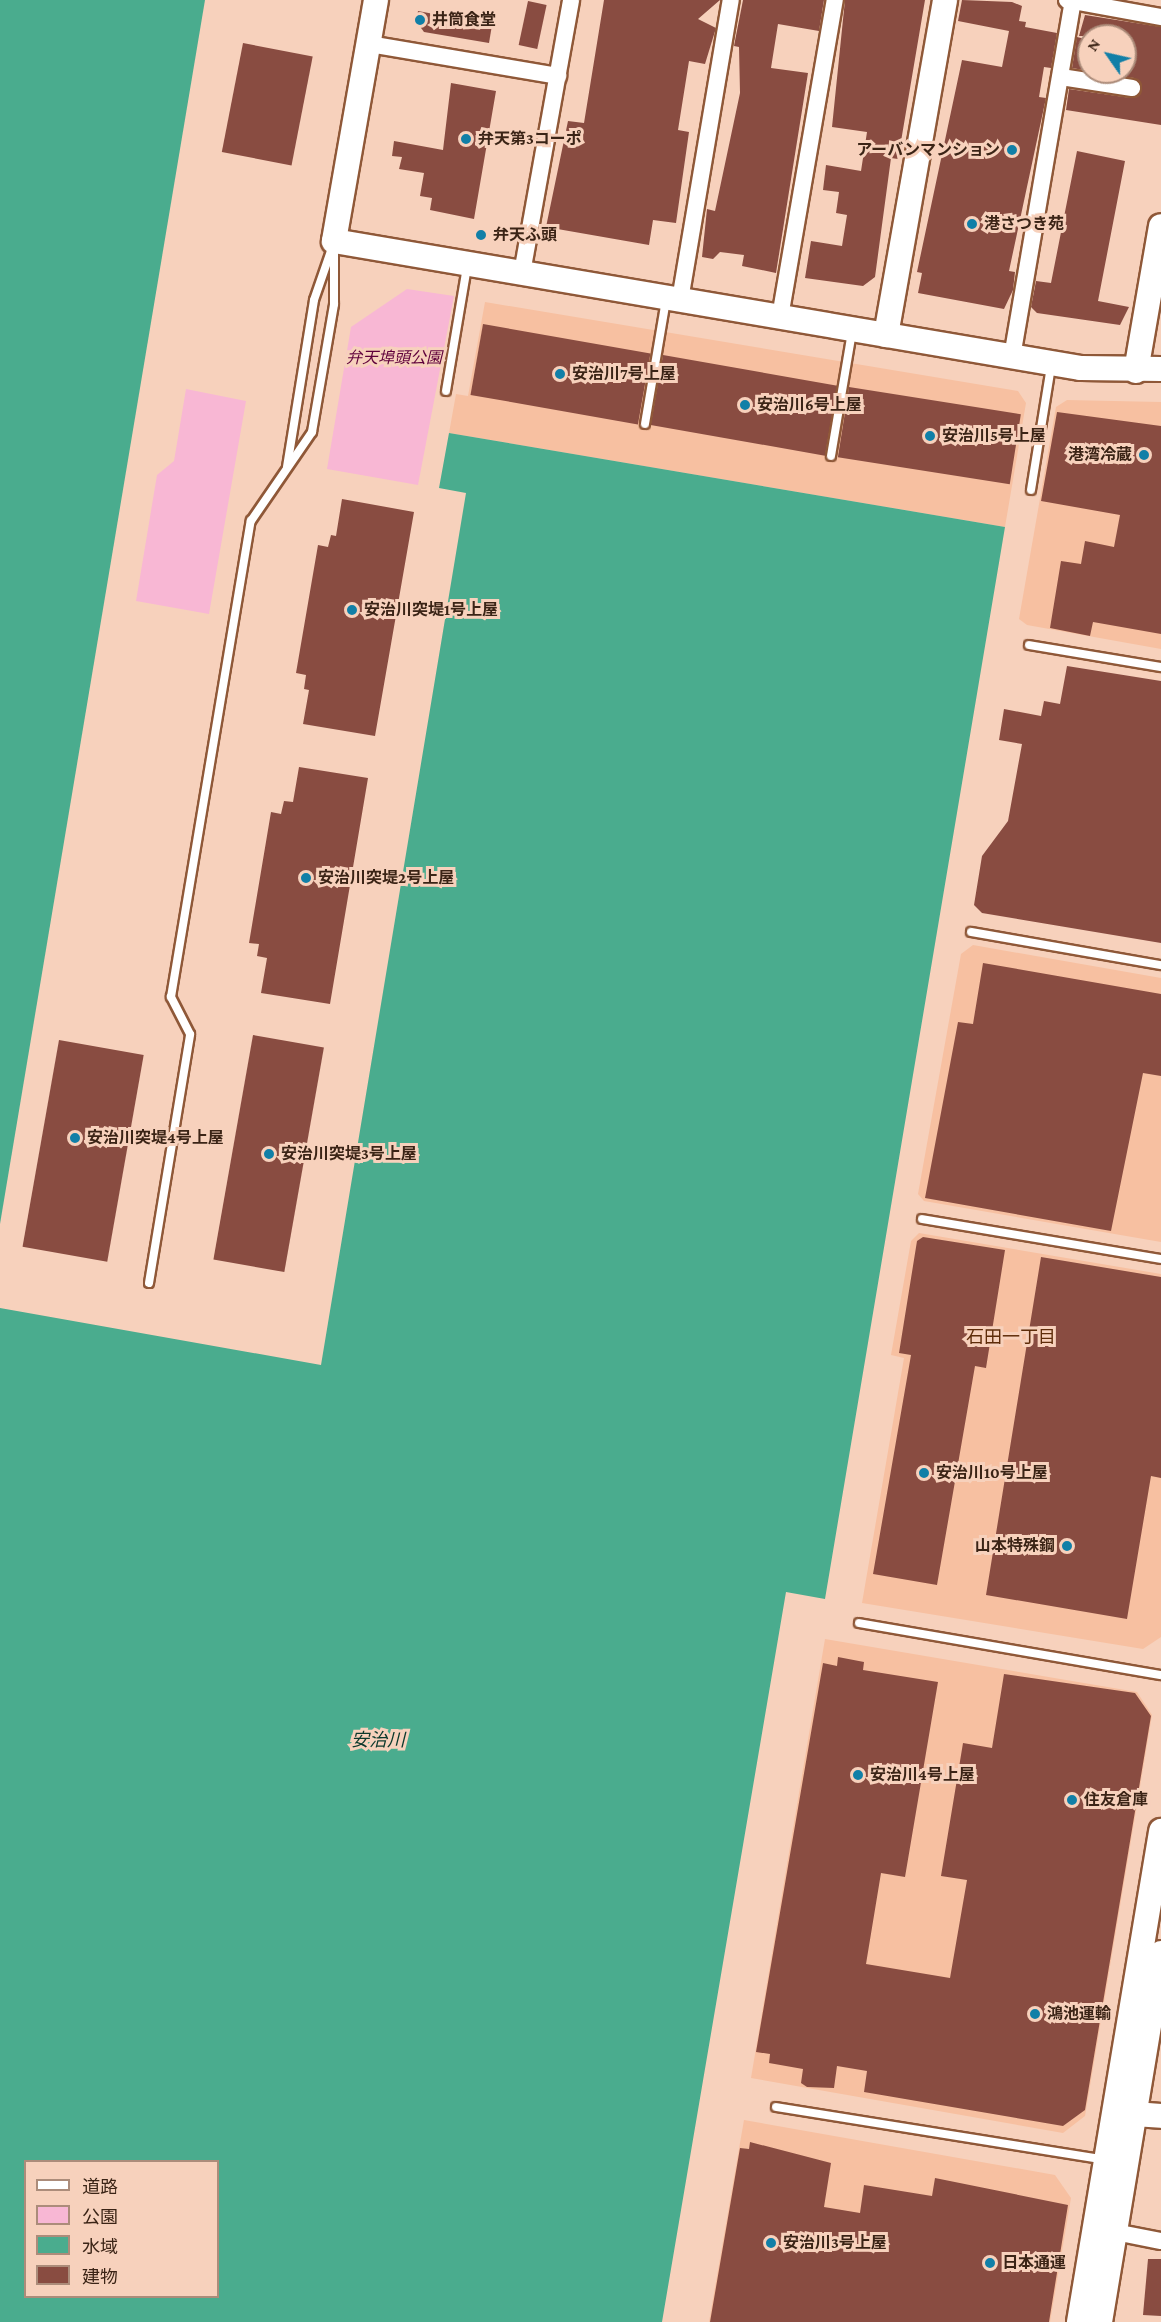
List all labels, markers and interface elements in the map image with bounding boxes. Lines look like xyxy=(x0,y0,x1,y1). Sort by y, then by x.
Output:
place label: 井筒食堂 xyxy=(432,10,496,30)
marker: 井筒食堂 xyxy=(413,13,427,27)
north arrow xyxy=(1077,24,1137,84)
text: N xyxy=(1083,35,1103,54)
place label: 弁天第3コーポ xyxy=(478,129,582,149)
marker: 弁天第3コーポ xyxy=(459,132,473,146)
place label: アーバンマンション xyxy=(857,140,1000,160)
marker: アーバンマンション xyxy=(1005,143,1019,157)
place label: 港さつき苑 xyxy=(984,214,1064,234)
marker: 港さつき苑 xyxy=(965,217,979,231)
place label: 弁天ふ頭 xyxy=(493,225,557,245)
marker: 弁天ふ頭 xyxy=(474,228,488,242)
park label: 弁天埠頭公園 xyxy=(346,348,442,368)
place label: 安治川7号上屋 xyxy=(572,364,676,384)
marker: 安治川7号上屋 xyxy=(553,367,567,381)
place label: 安治川6号上屋 xyxy=(757,395,862,415)
marker: 安治川6号上屋 xyxy=(738,398,752,412)
place label: 安治川5号上屋 xyxy=(942,426,1046,446)
marker: 安治川5号上屋 xyxy=(923,429,937,443)
place label: 港湾冷蔵 xyxy=(1068,445,1132,465)
marker: 港湾冷蔵 xyxy=(1137,448,1151,462)
place label: 安治川突堤1号上屋 xyxy=(364,600,498,620)
marker: 安治川突堤1号上屋 xyxy=(345,603,359,617)
place label: 安治川突堤2号上屋 xyxy=(318,868,454,888)
marker: 安治川突堤2号上屋 xyxy=(299,871,313,885)
place label: 安治川突堤4号上屋 xyxy=(87,1128,224,1148)
marker: 安治川突堤4号上屋 xyxy=(68,1131,82,1145)
place label: 安治川突堤3号上屋 xyxy=(281,1144,417,1164)
marker: 安治川突堤3号上屋 xyxy=(262,1147,276,1161)
district label: 石田一丁目 xyxy=(966,1326,1056,1348)
place label: 安治川10号上屋 xyxy=(936,1463,1048,1483)
marker: 安治川10号上屋 xyxy=(917,1466,931,1480)
place label: 山本特殊鋼 xyxy=(975,1536,1055,1556)
marker: 山本特殊鋼 xyxy=(1060,1539,1074,1553)
water label: 安治川 xyxy=(351,1729,405,1751)
place label: 安治川4号上屋 xyxy=(870,1765,975,1785)
marker: 安治川4号上屋 xyxy=(851,1768,865,1782)
place label: 住友倉庫 xyxy=(1084,1790,1148,1810)
marker: 住友倉庫 xyxy=(1065,1793,1079,1807)
place label: 鴻池運輸 xyxy=(1047,2004,1111,2024)
marker: 鴻池運輸 xyxy=(1028,2007,1042,2021)
legend xyxy=(24,2160,219,2298)
text: 道路 xyxy=(82,2177,118,2197)
text: 公園 xyxy=(82,2207,118,2227)
place label: 安治川3号上屋 xyxy=(783,2233,887,2253)
marker: 安治川3号上屋 xyxy=(764,2236,778,2250)
text: 水域 xyxy=(82,2237,118,2257)
place label: 日本通運 xyxy=(1002,2253,1066,2273)
marker: 日本通運 xyxy=(983,2256,997,2270)
text: 建物 xyxy=(82,2267,118,2287)

